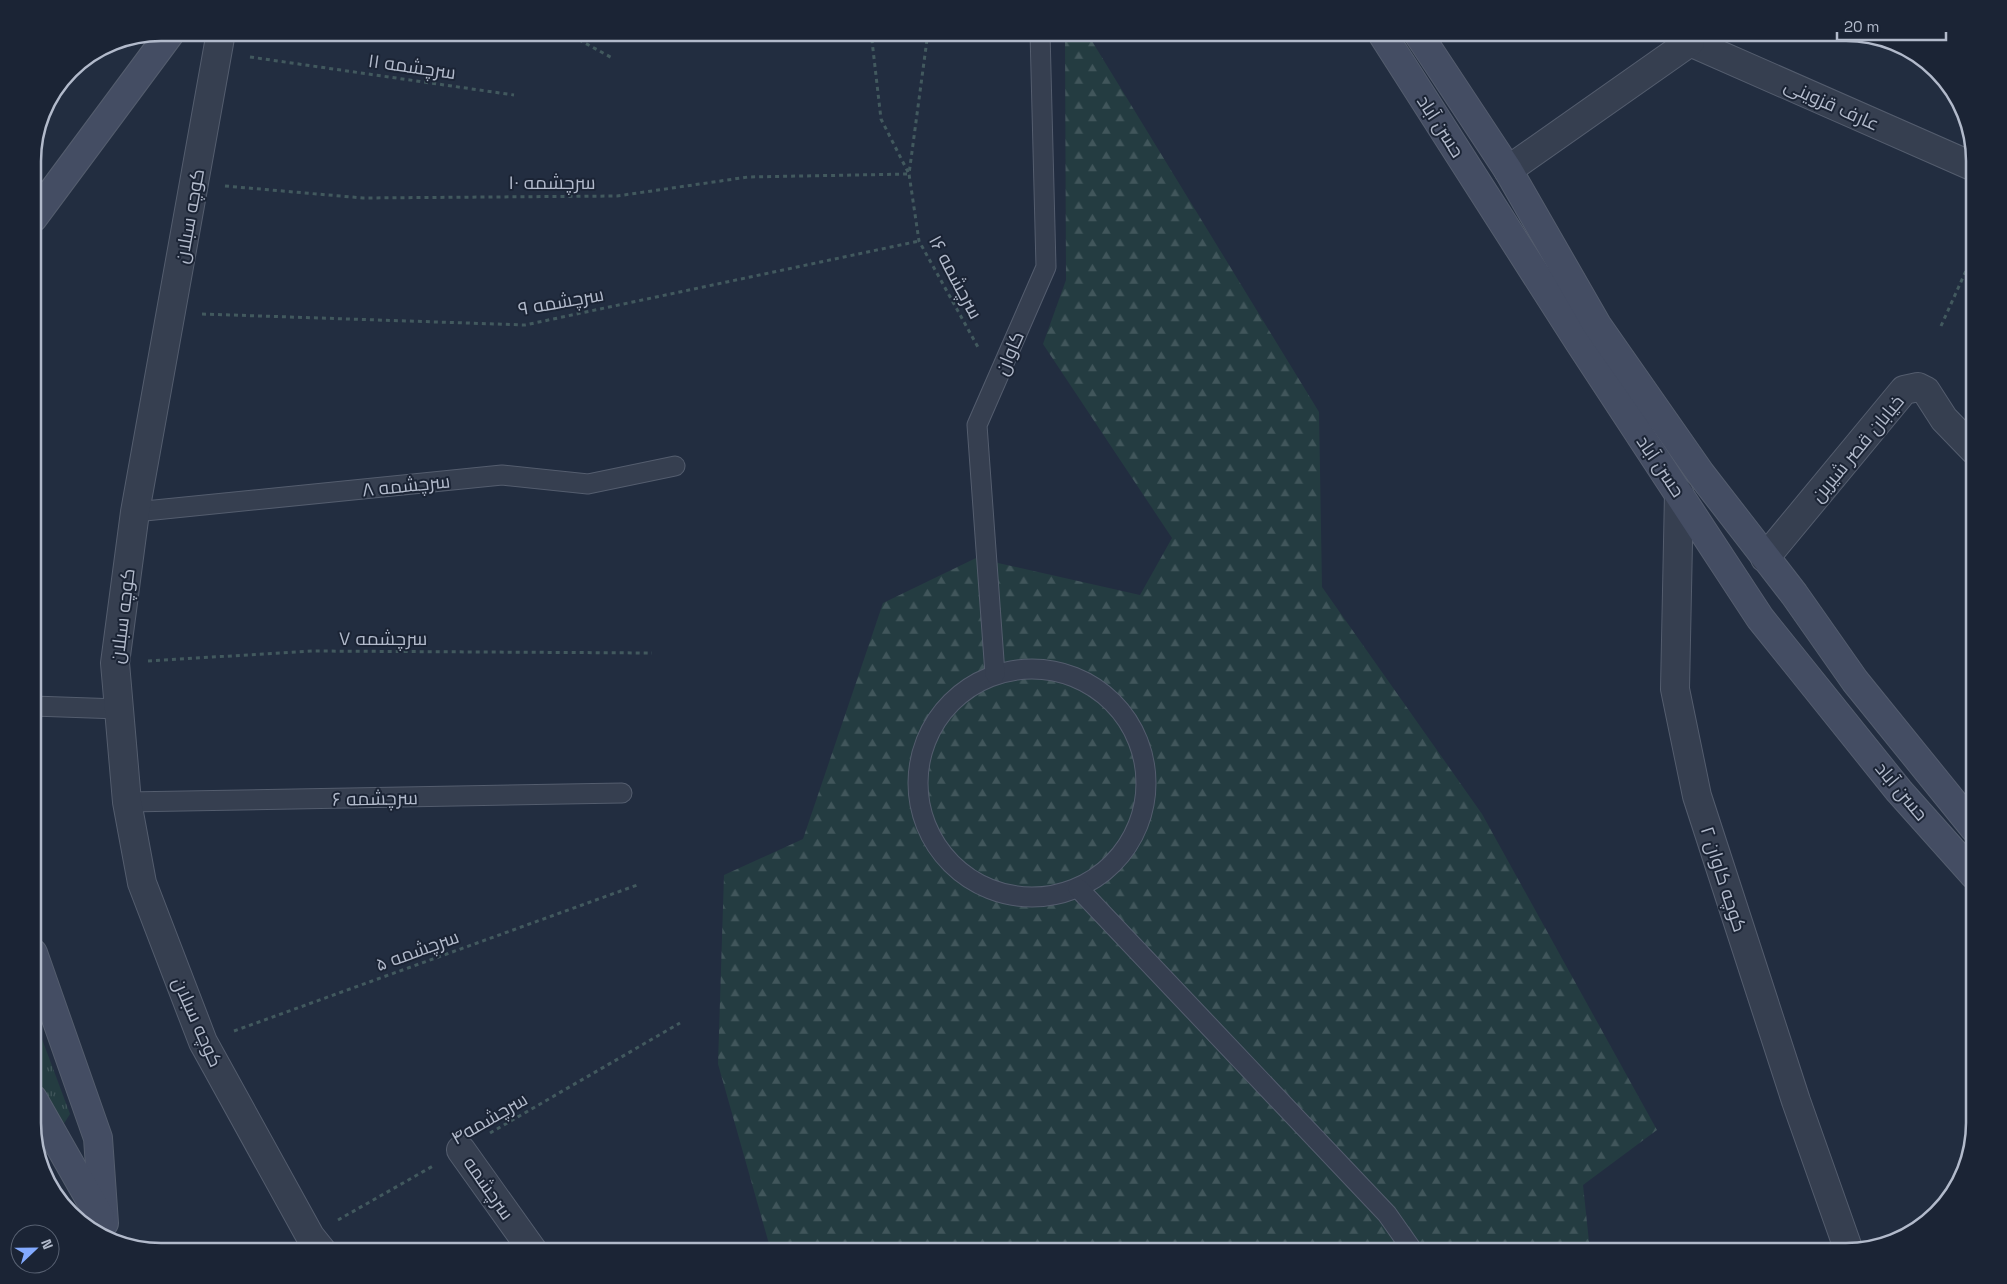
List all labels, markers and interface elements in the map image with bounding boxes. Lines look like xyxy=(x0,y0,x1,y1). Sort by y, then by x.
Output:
scale bar xyxy=(1837,10,1946,42)
text: 20 m xyxy=(1844,17,1879,36)
street label: سرچشمه ۱۱ xyxy=(366,48,457,85)
street label: عارف قزوینی xyxy=(1780,72,1883,136)
street label: حسن آباد xyxy=(1411,90,1470,162)
street label: کوچه سبلان xyxy=(169,167,210,266)
street label: سرچشمه ۱۰ xyxy=(508,170,596,195)
street label: ۱۶ سرچشمه xyxy=(923,231,988,324)
street label: سرچشمه ۹ xyxy=(516,282,606,321)
street label: کاوان xyxy=(989,327,1030,379)
street label: خیابان قصر شیرین xyxy=(1805,389,1910,507)
street label: حسن آباد xyxy=(1631,430,1690,502)
street label: سرچشمه ۸ xyxy=(361,468,451,503)
street label: کوچه سبلان xyxy=(104,567,141,665)
street label: سرچشمه ۷ xyxy=(339,626,427,651)
street label: حسن آباد xyxy=(1870,757,1934,826)
street label: سرچشمه ۶ xyxy=(332,785,418,812)
street label: کوچه کاوان ۲ xyxy=(1695,823,1752,935)
street label: سرچشمه ۵ xyxy=(372,924,462,977)
street label: کوچه سبلان xyxy=(167,973,228,1071)
street label: سرچشمه۴ xyxy=(446,1087,532,1150)
street label: سرچشمه xyxy=(458,1152,519,1225)
north arrow xyxy=(10,1224,60,1274)
text: N xyxy=(37,1236,57,1252)

